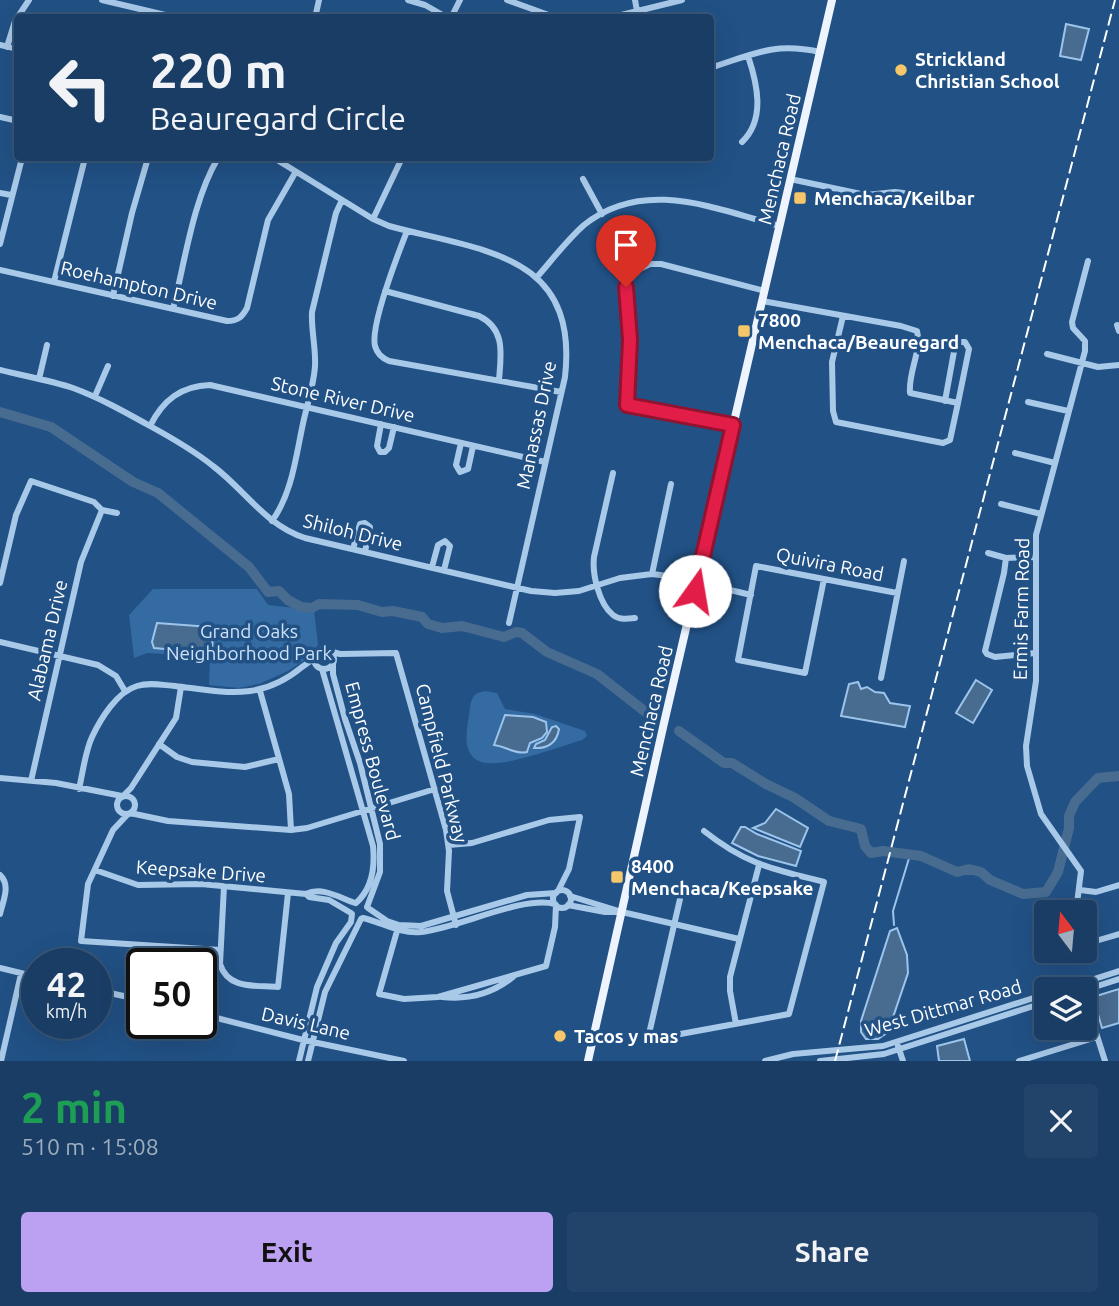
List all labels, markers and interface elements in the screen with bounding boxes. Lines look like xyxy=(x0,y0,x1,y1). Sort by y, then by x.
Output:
icon: left xyxy=(35,42,126,133)
text: 220 m xyxy=(150,42,287,97)
place label: Strickland Christian School xyxy=(915,48,1060,92)
marker: Strickland Christian School xyxy=(893,62,909,78)
street label: Menchaca Road xyxy=(753,91,805,227)
text: Beauregard Circle xyxy=(150,100,406,136)
place label: Menchaca/Keilbar xyxy=(814,187,975,209)
marker: Menchaca/Keilbar xyxy=(792,190,808,206)
pin xyxy=(596,215,656,287)
icon: arrive xyxy=(607,226,645,264)
street label: Roehampton Drive xyxy=(58,256,220,314)
place label: 7800 Menchaca/Beauregard xyxy=(758,309,959,353)
marker: 7800 Menchaca/Beauregard xyxy=(736,323,752,339)
street label: Manassas Drive xyxy=(512,359,560,491)
street label: Stone River Drive xyxy=(269,372,417,426)
street label: Shiloh Drive xyxy=(301,509,405,555)
street label: Ermis Farm Road xyxy=(1009,538,1033,680)
street label: Quivira Road xyxy=(774,543,886,585)
position arrow xyxy=(658,554,732,628)
street label: Alabama Drive xyxy=(22,577,72,703)
park label: Grand Oaks Neighborhood Park xyxy=(166,620,332,664)
street label: Menchaca Road xyxy=(625,643,677,779)
street label: Empress Boulevard xyxy=(341,679,405,843)
street label: Campfield Parkway xyxy=(412,681,472,845)
street label: Keepsake Drive xyxy=(135,855,267,887)
place label: 8400 Menchaca/Keepsake xyxy=(631,855,814,899)
marker: 8400 Menchaca/Keepsake xyxy=(609,869,625,885)
north arrow xyxy=(1034,900,1097,962)
map controls xyxy=(1034,900,1097,1040)
speed limit sign: 50 xyxy=(126,948,217,1039)
text: 42 xyxy=(47,964,86,1004)
street label: West Dittmar Road xyxy=(862,975,1024,1041)
button: layers xyxy=(1034,977,1097,1040)
text: km/h xyxy=(46,1001,87,1021)
street label: Davis Lane xyxy=(259,1002,353,1044)
place label: Tacos y mas xyxy=(574,1025,679,1047)
marker: Tacos y mas xyxy=(552,1028,568,1044)
text: 2 min xyxy=(21,1084,127,1131)
button: close xyxy=(1024,1084,1098,1158)
text: 510 m · 15:08 xyxy=(21,1134,159,1159)
button: Exit xyxy=(21,1212,553,1292)
button: Share xyxy=(567,1212,1098,1292)

